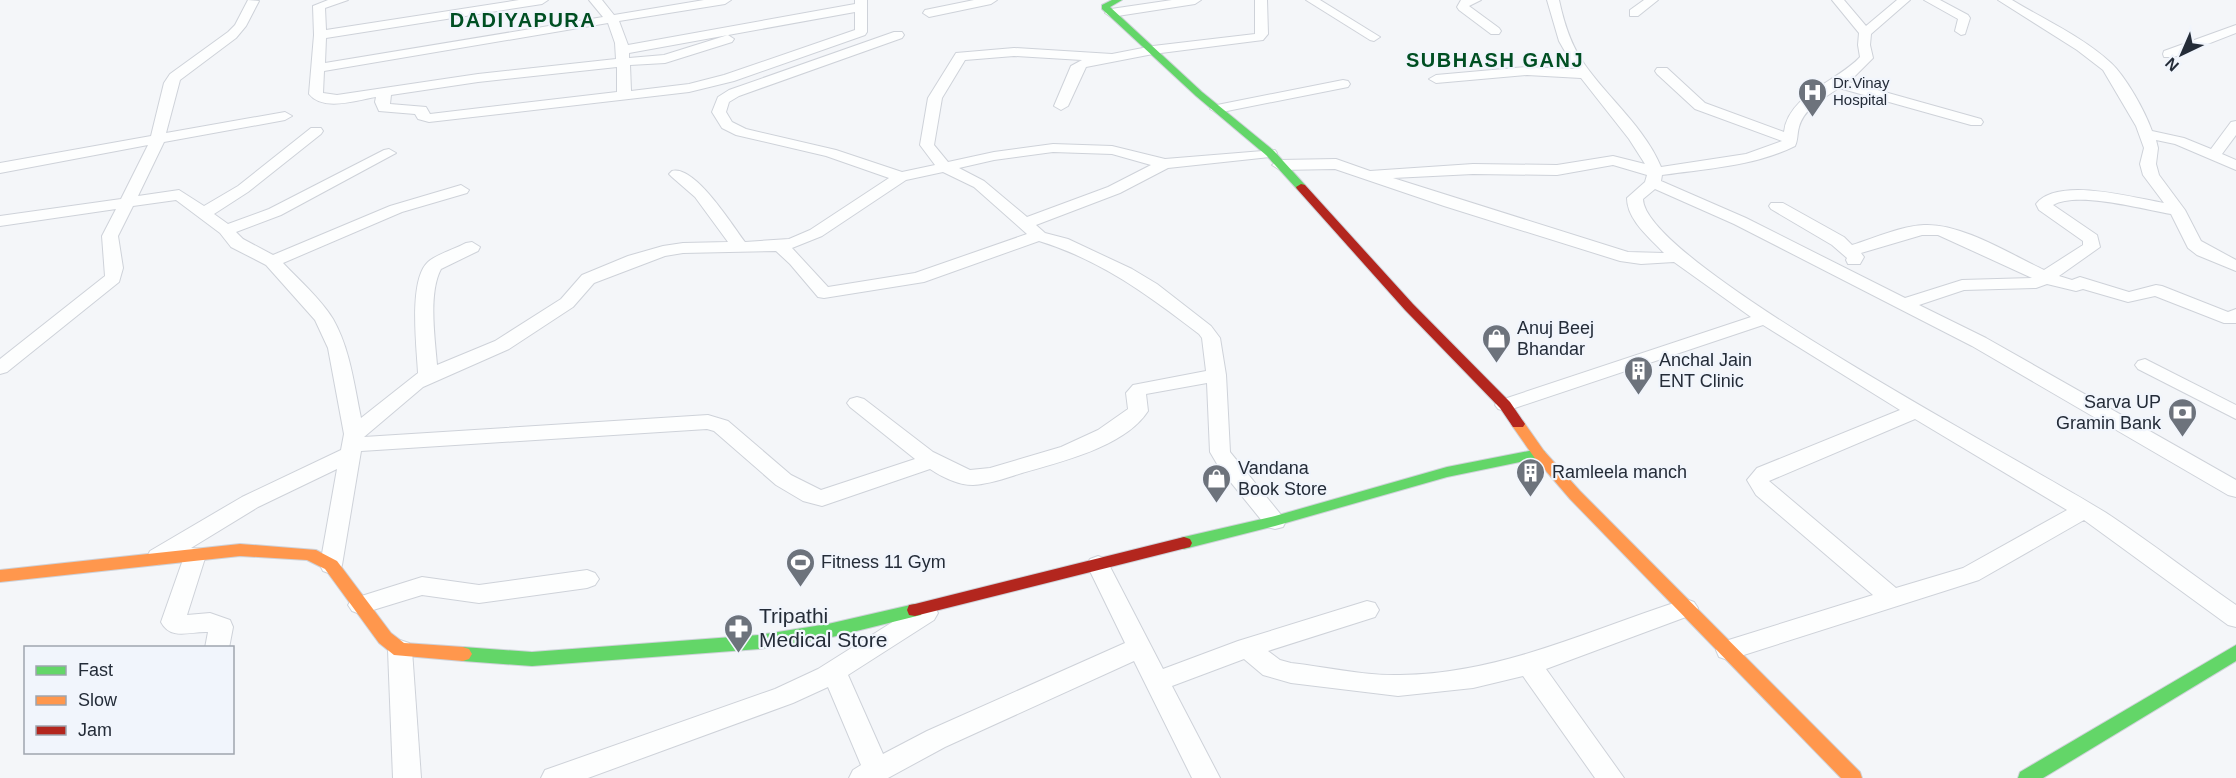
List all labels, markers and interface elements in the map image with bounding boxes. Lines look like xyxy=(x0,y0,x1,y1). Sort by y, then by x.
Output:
district label: DADIYAPURA xyxy=(450,9,596,31)
north arrow xyxy=(2152,24,2212,84)
district label: SUBHASH GANJ xyxy=(1406,49,1584,71)
text: N xyxy=(2162,54,2182,75)
place label: Dr.Vinay Hospital xyxy=(1833,74,1890,108)
hospital icon: Dr.Vinay Hospital xyxy=(1796,76,1828,118)
place label: Anuj Beej Bhandar xyxy=(1517,318,1594,359)
shop icon: Anuj Beej Bhandar xyxy=(1480,322,1512,364)
place label: Anchal Jain ENT Clinic xyxy=(1659,350,1752,391)
building icon: Anchal Jain ENT Clinic xyxy=(1622,354,1654,396)
place label: Sarva UP Gramin Bank xyxy=(2056,392,2162,433)
bank icon: Sarva UP Gramin Bank xyxy=(2166,396,2198,438)
building icon: Ramleela manch xyxy=(1515,456,1547,498)
place label: Vandana Book Store xyxy=(1238,458,1327,499)
shop icon: Vandana Book Store xyxy=(1201,462,1233,504)
place label: Ramleela manch xyxy=(1552,462,1687,482)
sports icon: Fitness 11 Gym xyxy=(784,546,816,588)
place label: Fitness 11 Gym xyxy=(821,552,946,572)
place label: Tripathi Medical Store xyxy=(759,604,887,651)
pharmacy icon: Tripathi Medical Store xyxy=(722,612,754,654)
legend xyxy=(24,646,234,754)
text: Fast xyxy=(78,660,113,680)
text: Slow xyxy=(78,690,118,710)
text: Jam xyxy=(78,720,112,740)

